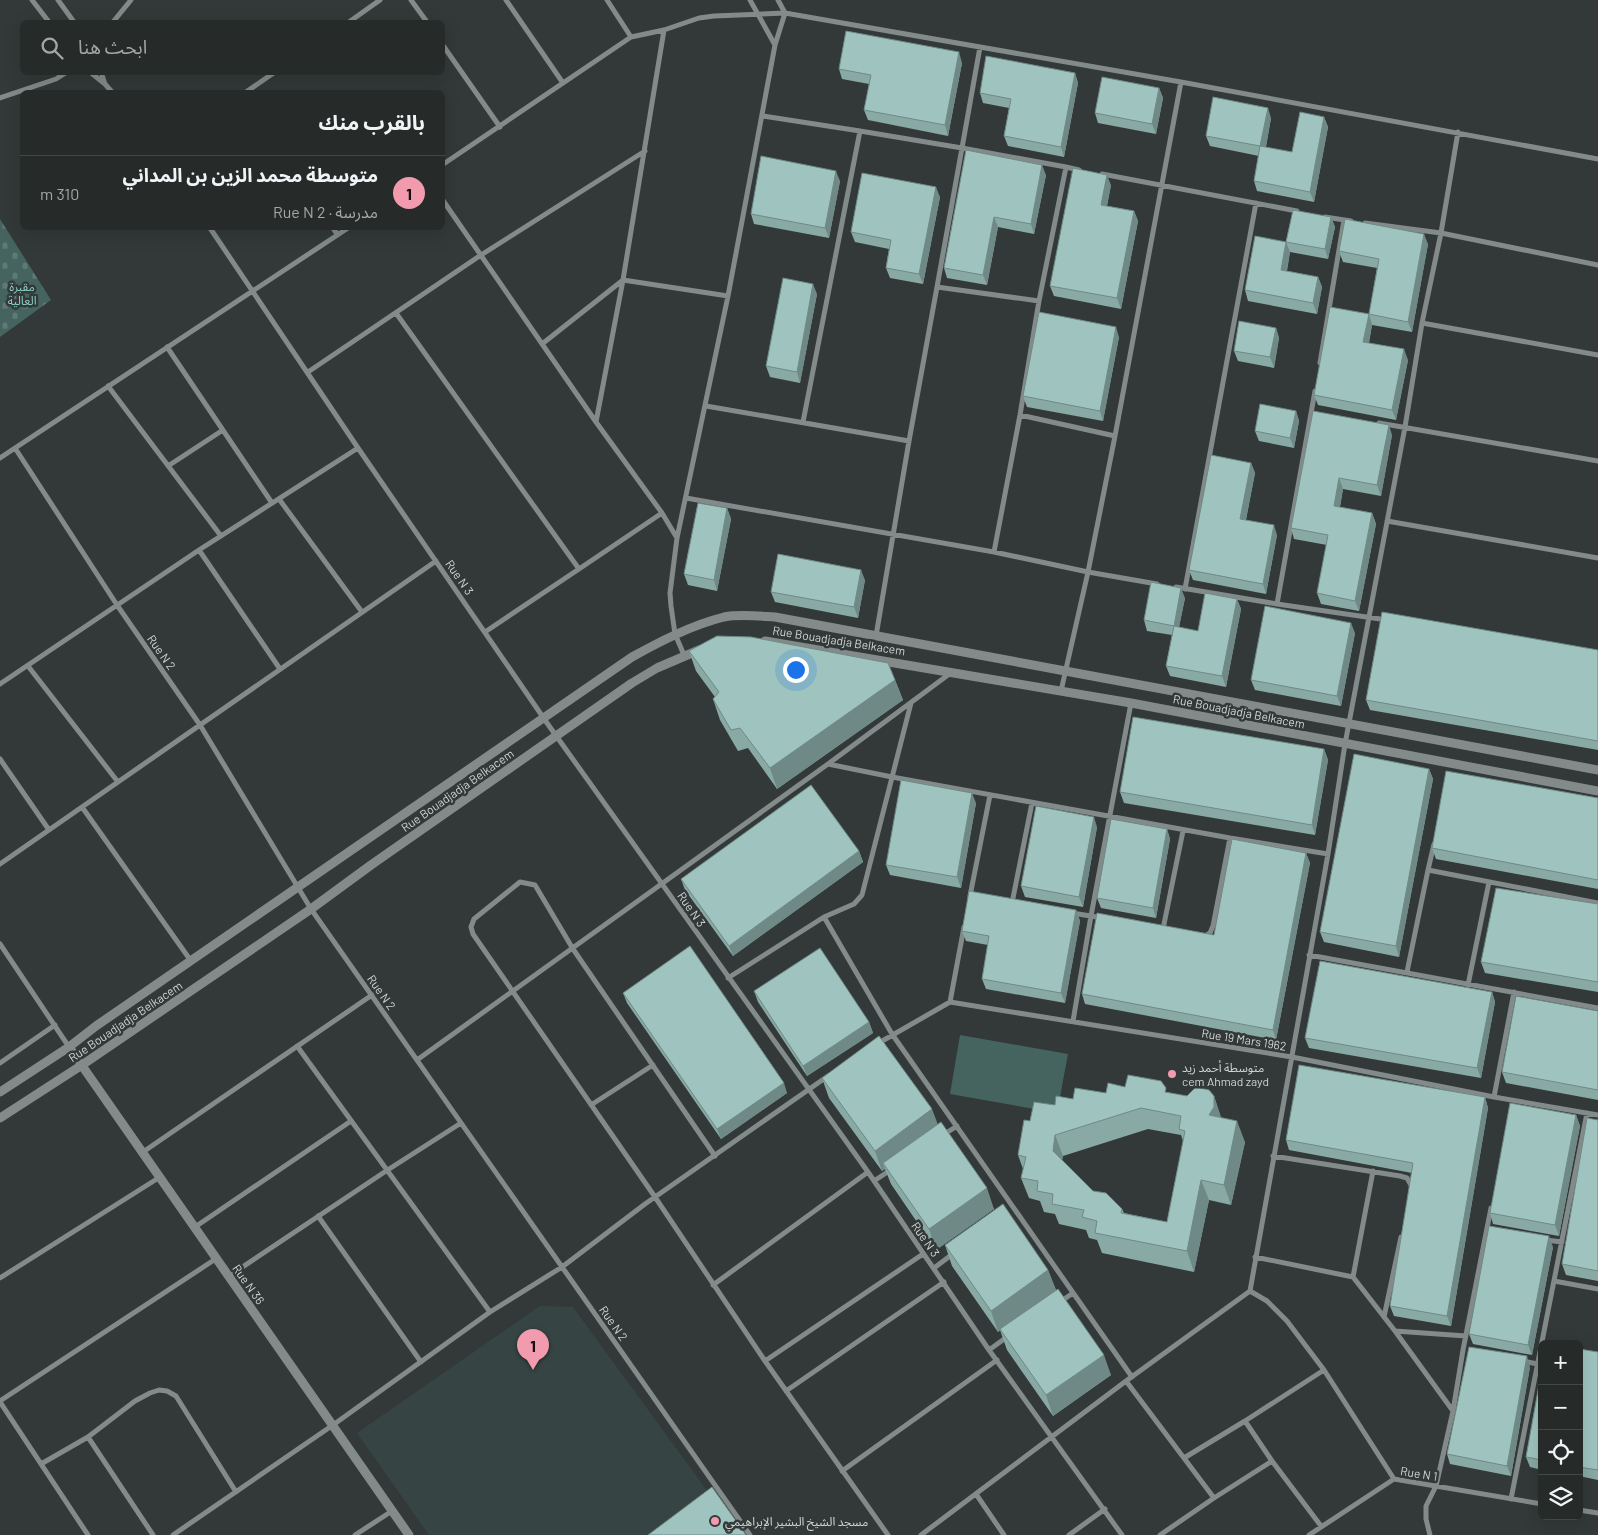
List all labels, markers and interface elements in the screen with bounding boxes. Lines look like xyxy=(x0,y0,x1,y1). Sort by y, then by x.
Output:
search box xyxy=(20,20,445,75)
icon: search xyxy=(38,34,66,62)
text: ابحث هنا xyxy=(78,35,147,58)
text: بالقرب منك xyxy=(318,109,425,134)
text: متوسطة محمد الزين بن المداني xyxy=(123,163,378,186)
text: 310 m xyxy=(40,184,79,203)
text: 1 xyxy=(406,184,412,203)
text: مدرسة · Rue N 2 xyxy=(273,202,378,221)
park label: مقبرة العالية xyxy=(7,279,37,308)
street label: Rue N 3 xyxy=(443,557,477,597)
street label: Rue Bouadjadja Belkacem xyxy=(772,623,906,657)
street label: Rue N 2 xyxy=(145,632,179,672)
your location xyxy=(783,657,809,683)
street label: Rue Bouadjadja Belkacem xyxy=(1172,691,1306,731)
street label: Rue Bouadjadja Belkacem xyxy=(398,746,516,834)
street label: Rue N 3 xyxy=(675,889,709,929)
street label: Rue N 2 xyxy=(365,972,399,1012)
street label: Rue Bouadjadja Belkacem xyxy=(65,978,185,1064)
street label: Rue 19 Mars 1962 xyxy=(1201,1025,1287,1053)
place label: متوسطة أحمد زيد cem Ahmad zayd xyxy=(1182,1060,1269,1088)
marker: متوسطة أحمد زيد cem Ahmad zayd xyxy=(1166,1068,1178,1080)
street label: Rue N 3 xyxy=(909,1219,943,1259)
street label: Rue N 36 xyxy=(230,1261,268,1307)
street label: Rue N 2 xyxy=(597,1303,631,1343)
pin: 1 xyxy=(517,1329,549,1370)
map controls xyxy=(1538,1340,1583,1520)
button: + xyxy=(1538,1340,1583,1385)
button: − xyxy=(1538,1385,1583,1430)
button: locate xyxy=(1538,1430,1583,1475)
street label: Rue N 1 xyxy=(1399,1463,1439,1483)
button: layers xyxy=(1538,1475,1583,1520)
place label: مسجد الشيخ البشير الإبراهيمي xyxy=(725,1514,868,1532)
marker: مسجد الشيخ البشير الإبراهيمي xyxy=(709,1515,721,1527)

